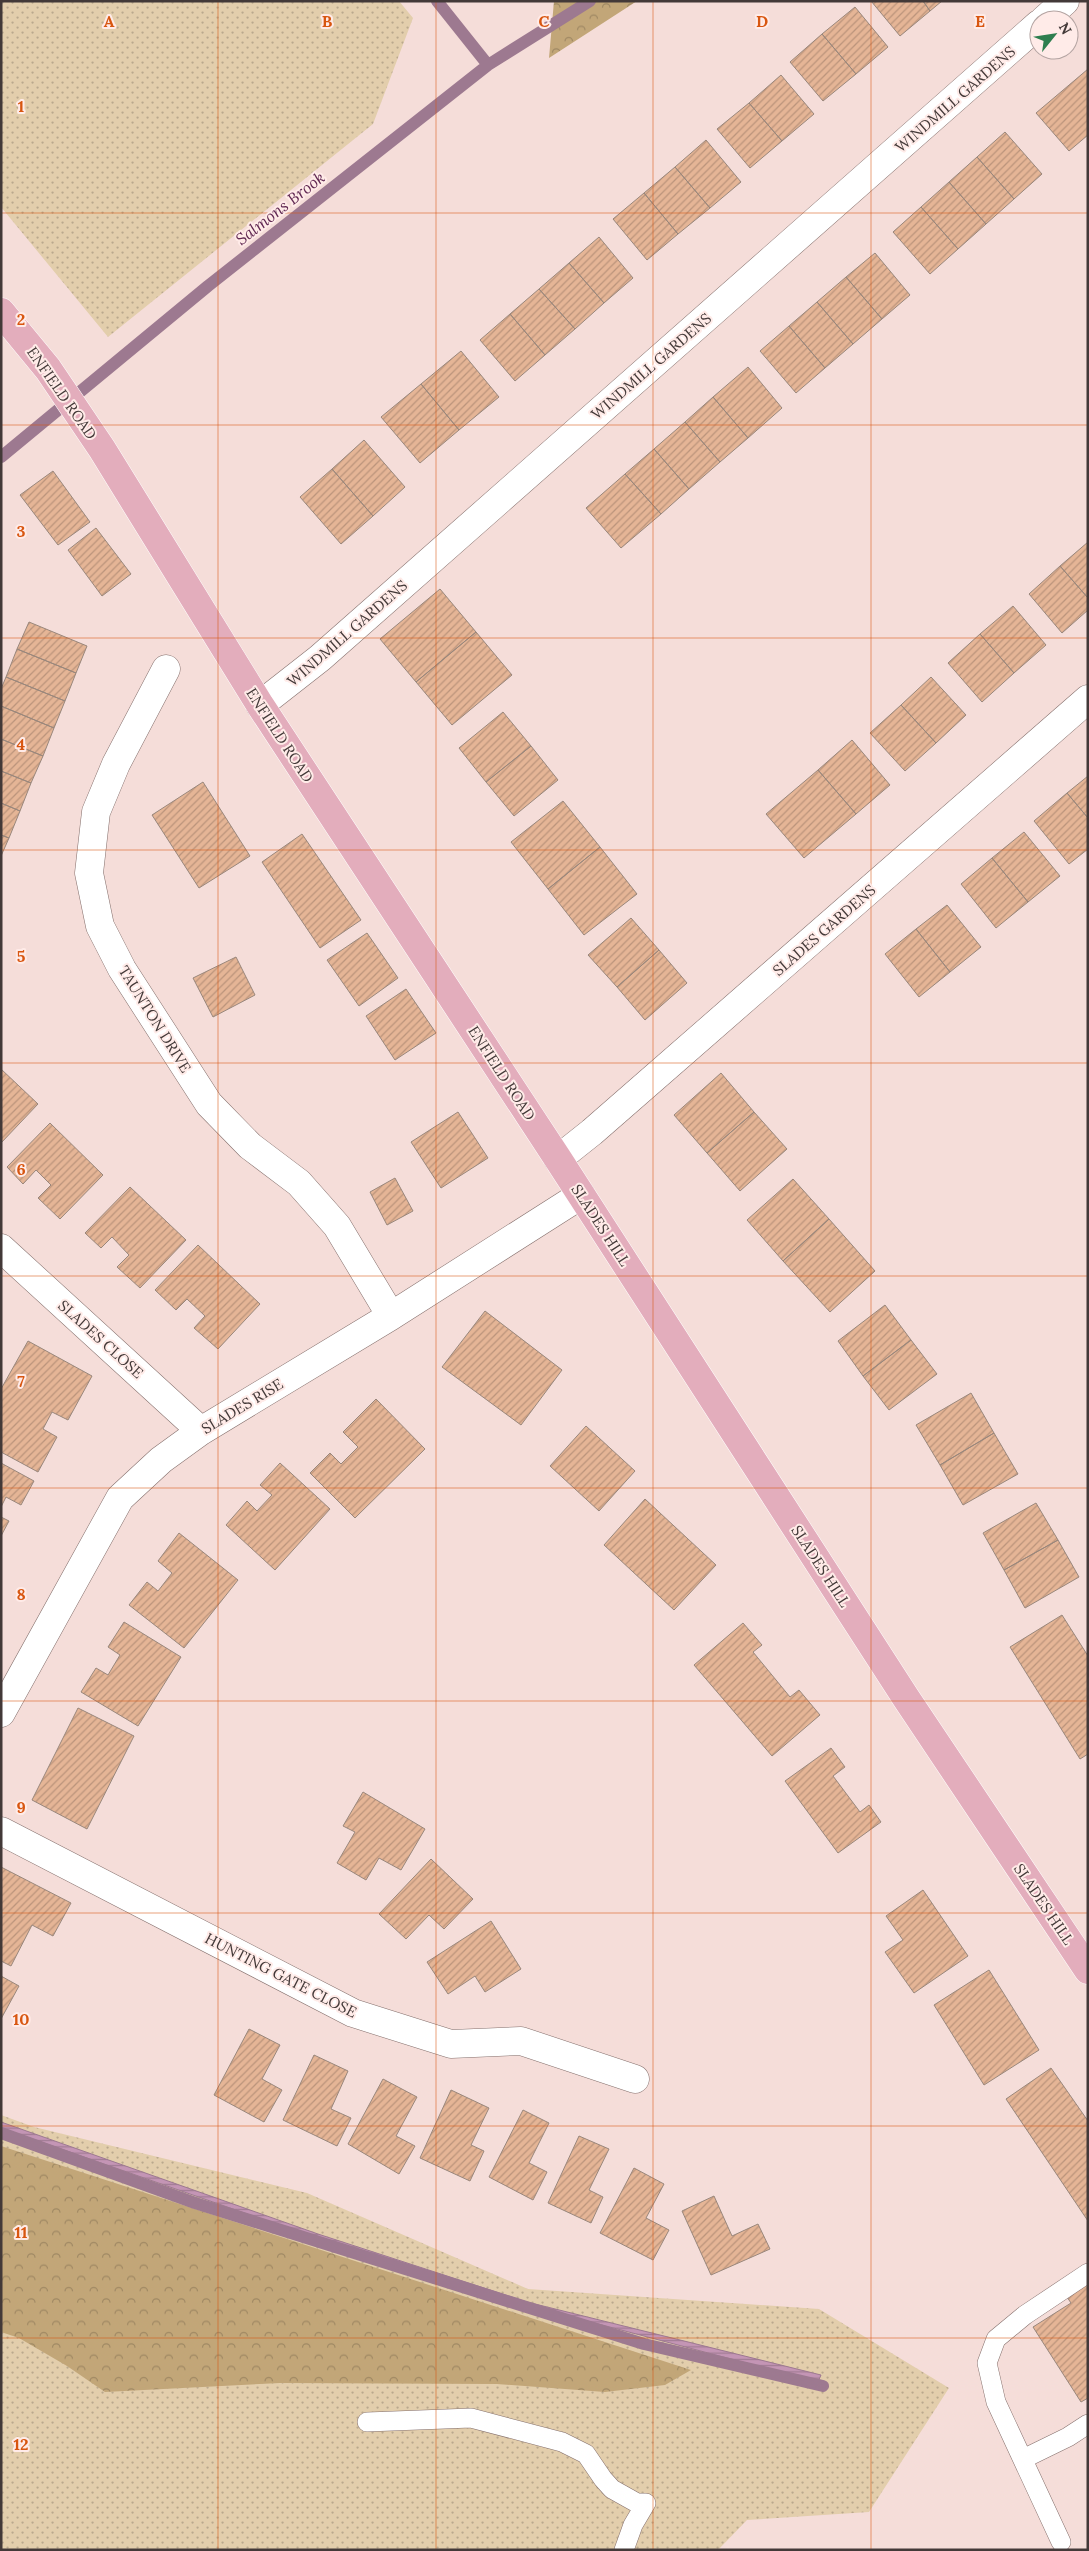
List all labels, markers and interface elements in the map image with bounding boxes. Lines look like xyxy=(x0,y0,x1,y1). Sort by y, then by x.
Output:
north arrow xyxy=(1029,10,1079,60)
text: A xyxy=(104,11,115,31)
text: B xyxy=(322,11,333,31)
text: C xyxy=(538,11,550,31)
text: D xyxy=(756,11,768,31)
text: E xyxy=(975,11,985,31)
text: N xyxy=(1055,19,1076,38)
street label: WINDMILL GARDENS xyxy=(891,42,1019,156)
text: 1 xyxy=(18,96,24,116)
water label: Salmons Brook xyxy=(231,167,329,249)
text: 2 xyxy=(17,309,25,329)
street label: WINDMILL GARDENS xyxy=(587,309,715,423)
street label: ENFIELD ROAD xyxy=(23,343,101,443)
text: 3 xyxy=(17,521,26,541)
street label: WINDMILL GARDENS xyxy=(283,576,411,690)
street label: ENFIELD ROAD xyxy=(242,684,318,786)
text: 4 xyxy=(17,734,26,754)
street label: SLADES GARDENS xyxy=(769,880,879,980)
text: 5 xyxy=(17,946,26,966)
street label: TAUNTON DRIVE xyxy=(115,962,195,1076)
street label: ENFIELD ROAD xyxy=(464,1022,540,1124)
text: 6 xyxy=(16,1159,26,1179)
street label: SLADES HILL xyxy=(568,1181,635,1270)
street label: SLADES CLOSE xyxy=(54,1296,148,1382)
text: 7 xyxy=(17,1371,25,1391)
street label: SLADES RISE xyxy=(198,1374,286,1438)
street label: SLADES HILL xyxy=(788,1522,855,1611)
text: 8 xyxy=(16,1584,26,1604)
text: 9 xyxy=(16,1797,26,1817)
street label: SLADES HILL xyxy=(1010,1860,1078,1948)
street label: HUNTING GATE CLOSE xyxy=(202,1928,360,2022)
text: 10 xyxy=(13,2009,29,2029)
text: 11 xyxy=(15,2222,28,2242)
text: 12 xyxy=(13,2434,29,2454)

